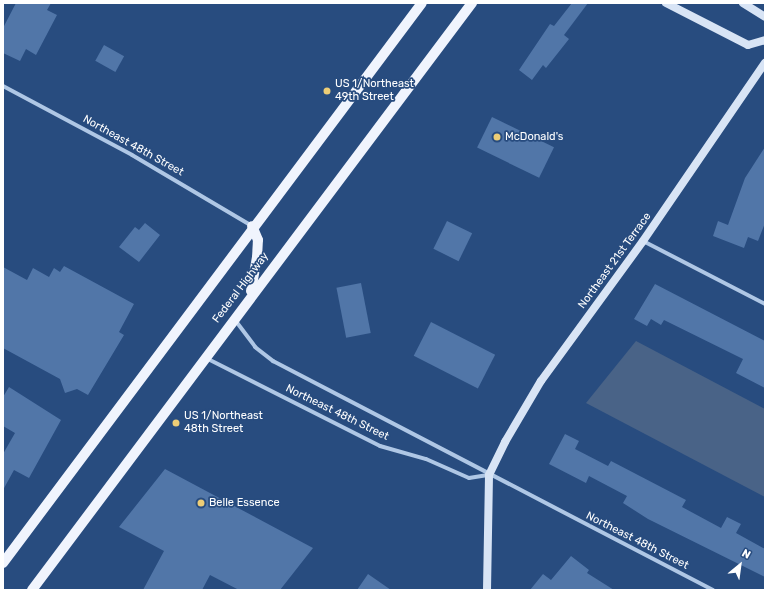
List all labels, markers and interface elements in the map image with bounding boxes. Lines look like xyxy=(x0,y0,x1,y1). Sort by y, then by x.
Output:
place label: US 1/Northeast 49th Street xyxy=(335,78,414,104)
marker: US 1/Northeast 49th Street xyxy=(322,86,332,96)
street label: Northeast 48th Street xyxy=(80,113,186,179)
place label: McDonald's xyxy=(505,130,563,144)
marker: McDonald's xyxy=(492,132,502,142)
street label: Northeast 21st Terrace xyxy=(576,210,654,312)
street label: Federal Highway xyxy=(210,250,272,326)
street label: Northeast 48th Street xyxy=(283,382,391,444)
place label: US 1/Northeast 48th Street xyxy=(184,410,263,436)
marker: US 1/Northeast 48th Street xyxy=(171,418,181,428)
place label: Belle Essence xyxy=(209,496,280,510)
marker: Belle Essence xyxy=(196,498,206,508)
street label: Northeast 48th Street xyxy=(584,509,690,573)
north arrow xyxy=(720,545,760,585)
text: N xyxy=(739,546,753,562)

